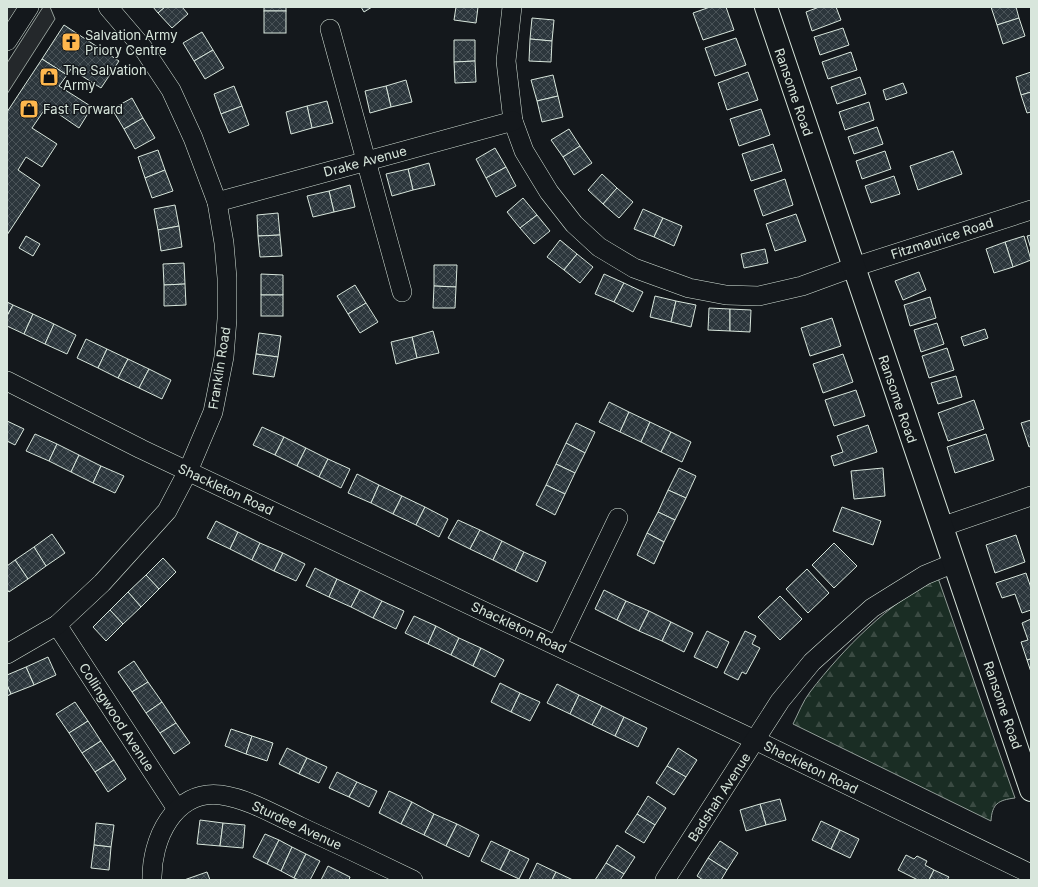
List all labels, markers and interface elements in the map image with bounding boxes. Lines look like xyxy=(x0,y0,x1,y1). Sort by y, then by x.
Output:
place label: Salvation Army Priory Centre xyxy=(85,27,178,58)
church icon: Salvation Army Priory Centre xyxy=(60,31,82,53)
street label: Ransome Road xyxy=(771,46,817,138)
place label: The Salvation Army xyxy=(63,62,147,93)
shop icon: The Salvation Army xyxy=(38,66,60,88)
shop icon: Fast Forward xyxy=(18,98,40,120)
place label: Fast Forward xyxy=(43,101,123,117)
street label: Drake Avenue xyxy=(322,142,408,180)
street label: Fitzmaurice Road xyxy=(889,214,995,262)
street label: Franklin Road xyxy=(205,326,233,410)
street label: Ransome Road xyxy=(875,353,921,445)
street label: Shackleton Road xyxy=(176,460,276,518)
street label: Shackleton Road xyxy=(469,598,569,656)
street label: Ransome Road xyxy=(980,659,1026,751)
street label: Collingwood Avenue xyxy=(76,660,158,774)
street label: Shackleton Road xyxy=(761,737,861,797)
street label: Badshah Avenue xyxy=(684,750,754,844)
street label: Sturdee Avenue xyxy=(249,797,345,853)

